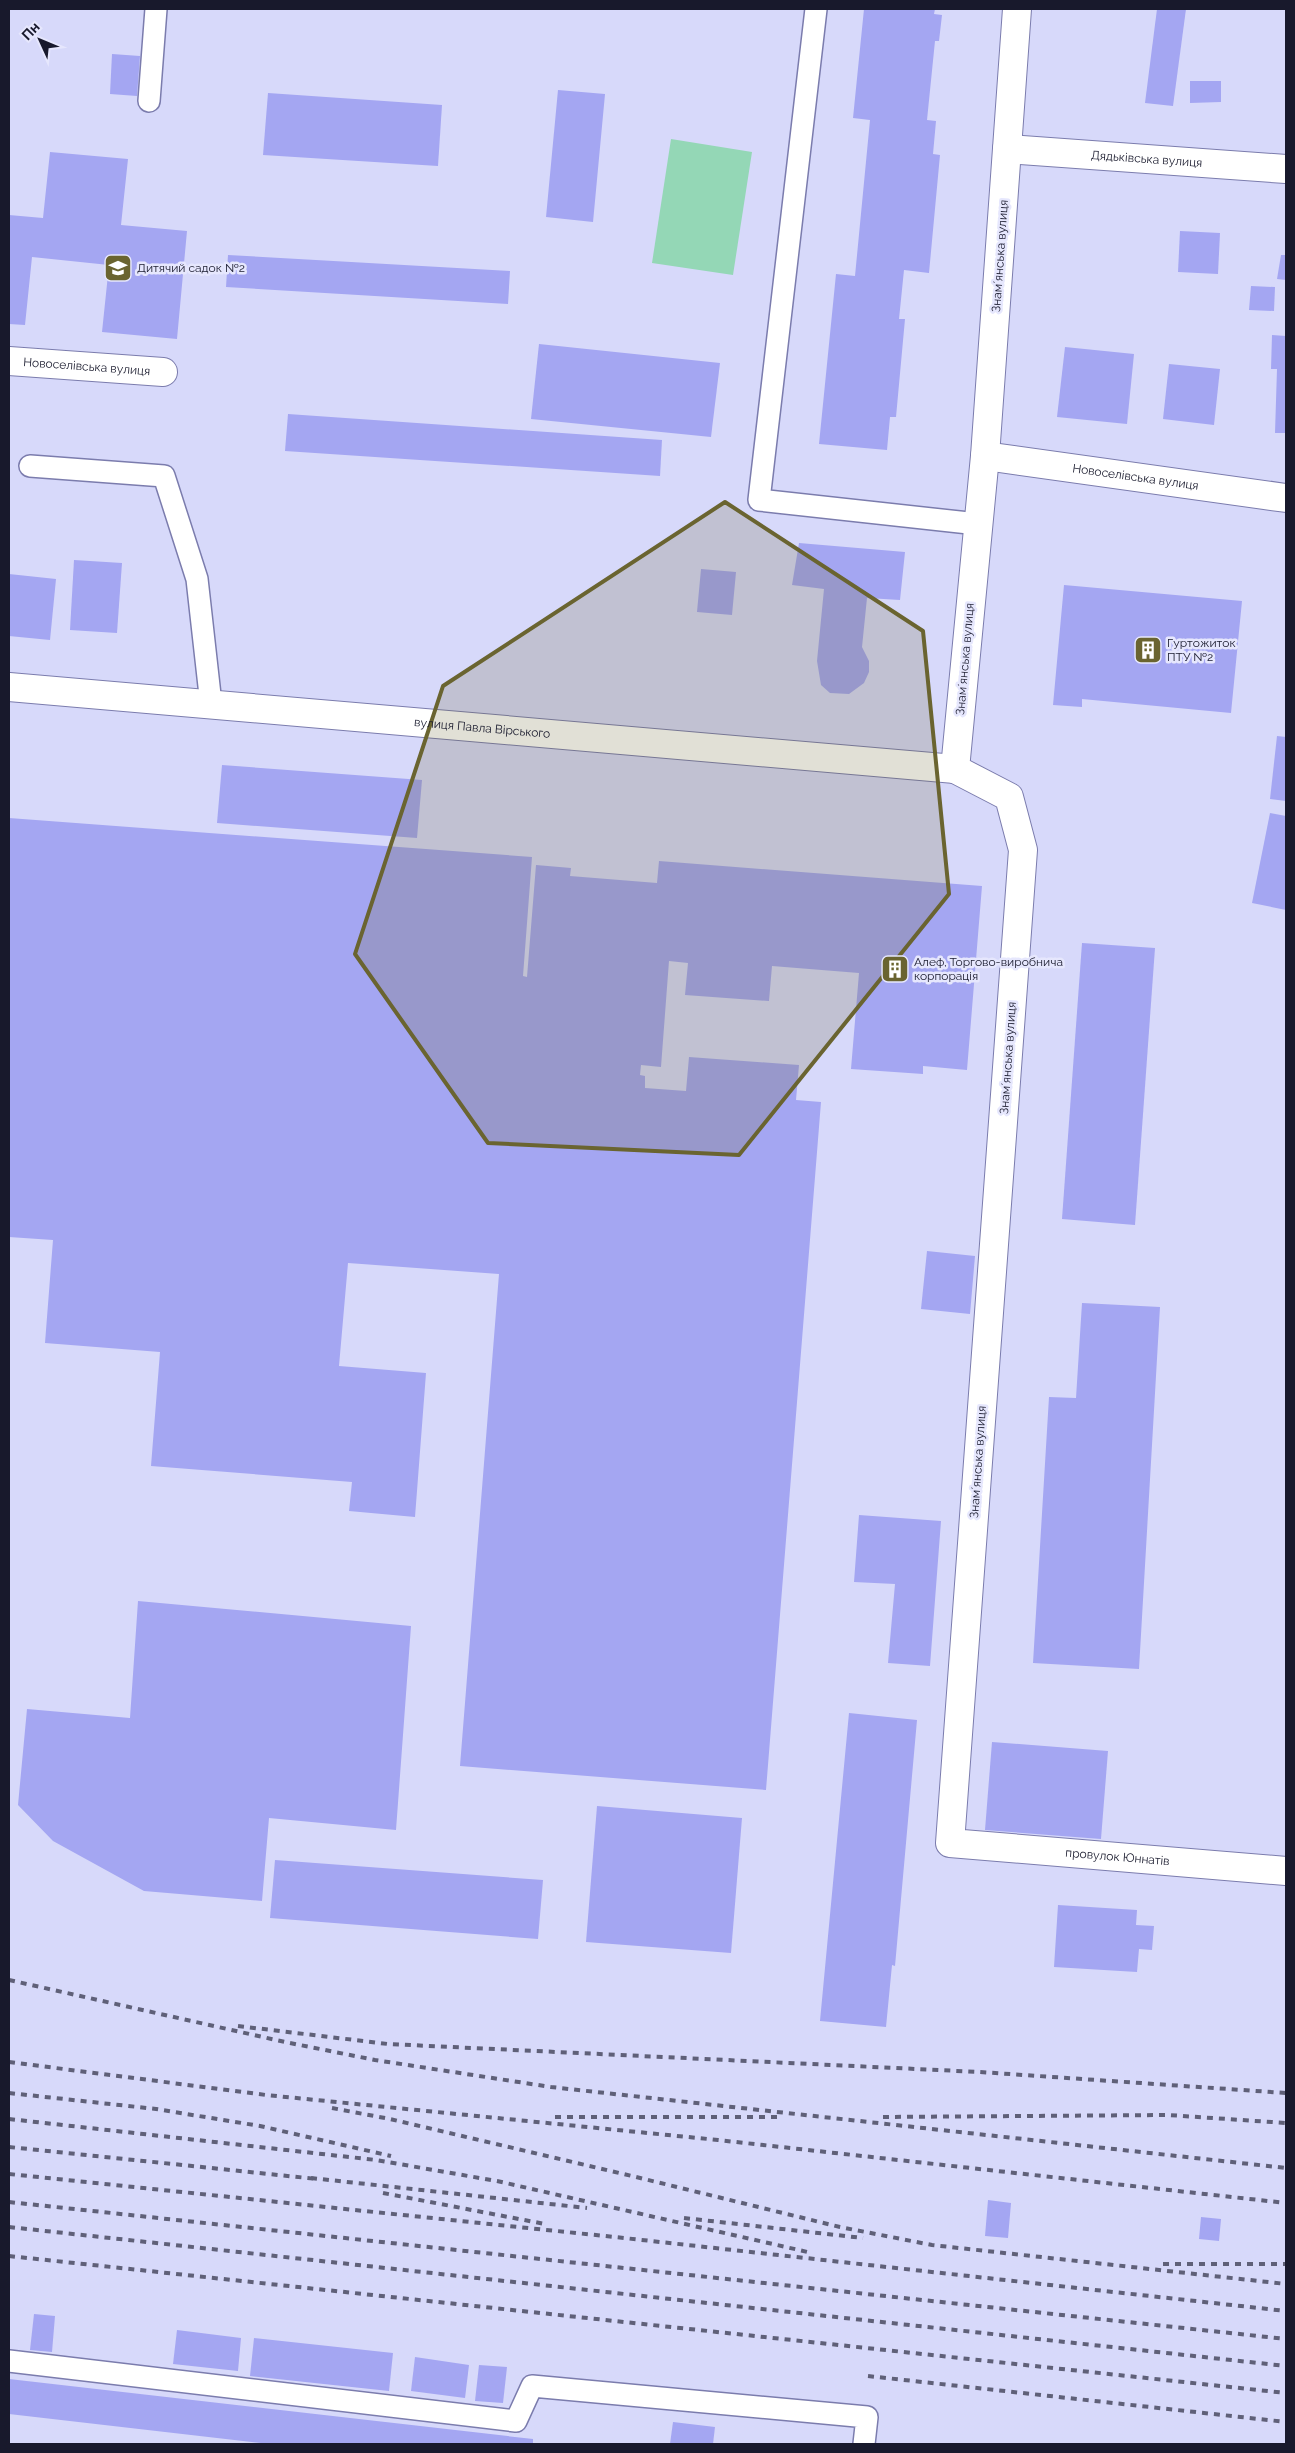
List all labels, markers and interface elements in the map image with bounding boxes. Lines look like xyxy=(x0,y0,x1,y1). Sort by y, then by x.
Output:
north arrow xyxy=(15,15,65,65)
text: Пн xyxy=(18,19,43,43)
street label: Дядьківська вулиця xyxy=(1090,148,1203,170)
street label: Знамʼянська вулиця xyxy=(989,199,1011,313)
school or university icon: Дитячий садок №2 xyxy=(103,253,133,283)
place label: Дитячий садок №2 xyxy=(137,261,245,275)
street label: Новоселівська вулиця xyxy=(23,355,151,378)
street label: Новоселівська вулиця xyxy=(1072,461,1200,493)
street label: Знамʼянська вулиця xyxy=(953,602,977,716)
building icon: Гуртожиток ПТУ №2 xyxy=(1133,635,1163,665)
place label: Гуртожиток ПТУ №2 xyxy=(1167,636,1236,664)
street label: вулиця Павла Вірського xyxy=(414,715,551,741)
building icon: Алеф, Торгово-виробнича корпорація xyxy=(880,954,910,984)
place label: Алеф, Торгово-виробнича корпорація xyxy=(914,955,1063,983)
street label: Знамʼянська вулиця xyxy=(997,1001,1019,1115)
street label: Знамʼянська вулиця xyxy=(967,1405,989,1519)
street label: провулок Юннатів xyxy=(1065,1846,1170,1868)

